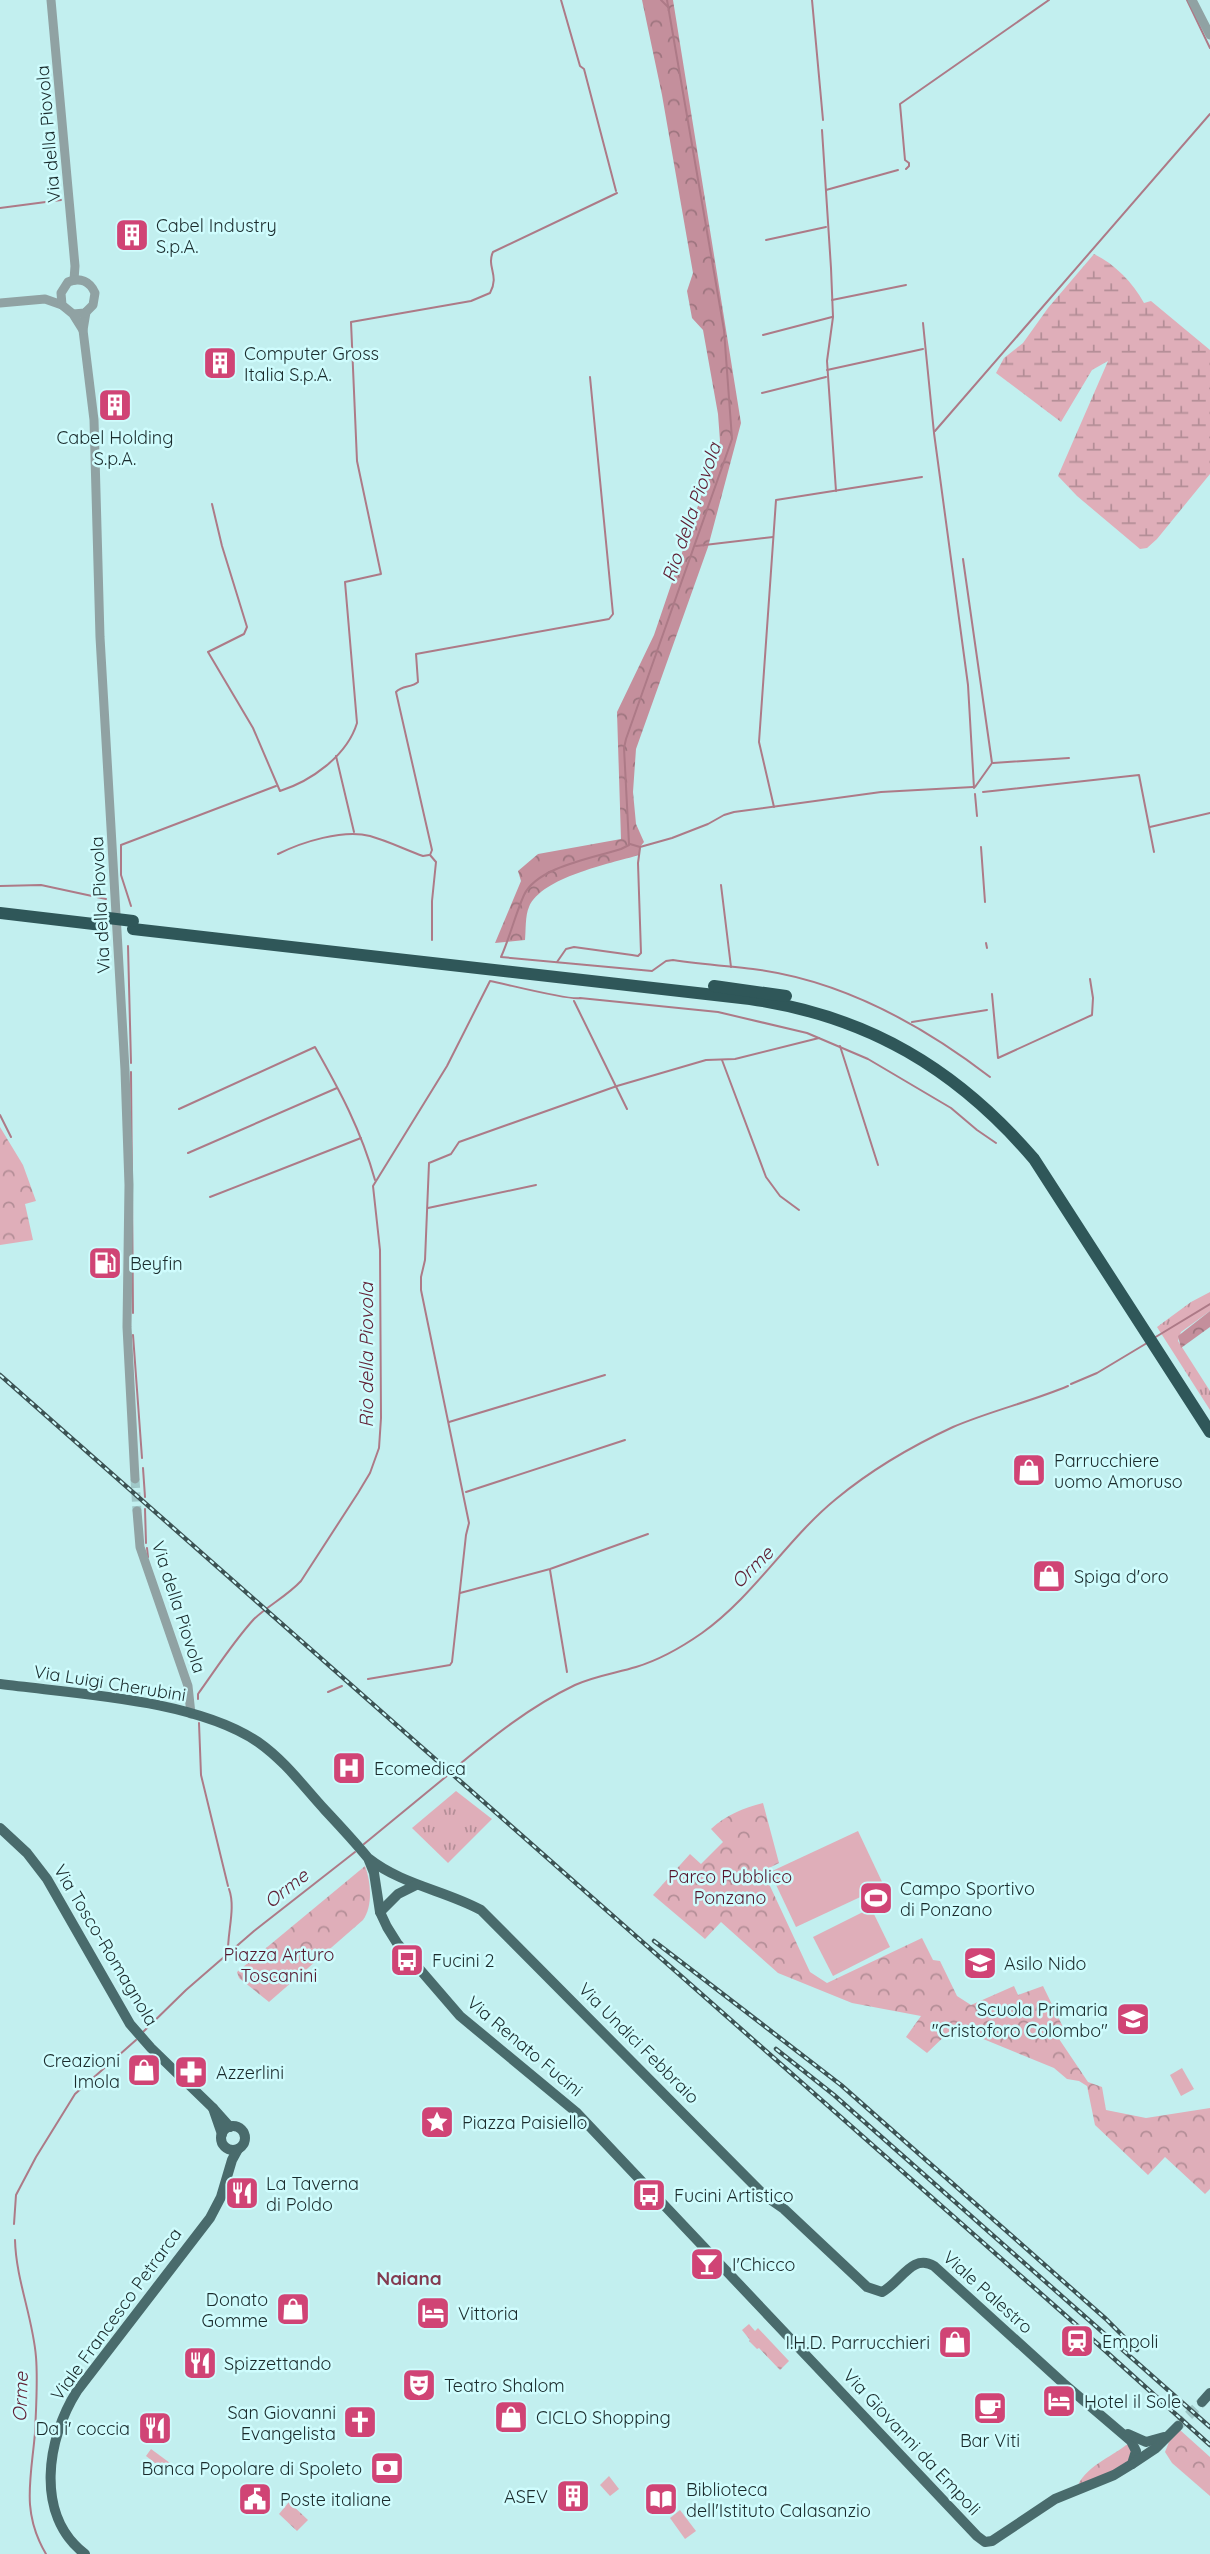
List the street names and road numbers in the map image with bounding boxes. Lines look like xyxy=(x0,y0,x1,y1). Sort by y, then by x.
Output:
street label: Via della Piovola xyxy=(31,64,65,204)
street label: Via della Piovola xyxy=(85,836,115,974)
street label: Via della Piovola xyxy=(147,1538,211,1676)
street label: Via Luigi Cherubini xyxy=(32,1660,188,1706)
street label: Via Tosco-Romagnola xyxy=(49,1860,163,2030)
street label: Via Undici Febbraio xyxy=(574,1978,704,2108)
street label: Via Renato Fucini xyxy=(462,1991,588,2101)
street label: Viale Francesco Petrarca xyxy=(46,2223,186,2405)
street label: Viale Palestro xyxy=(938,2246,1038,2338)
street label: Via Giovanni da Empoli xyxy=(838,2364,986,2520)

